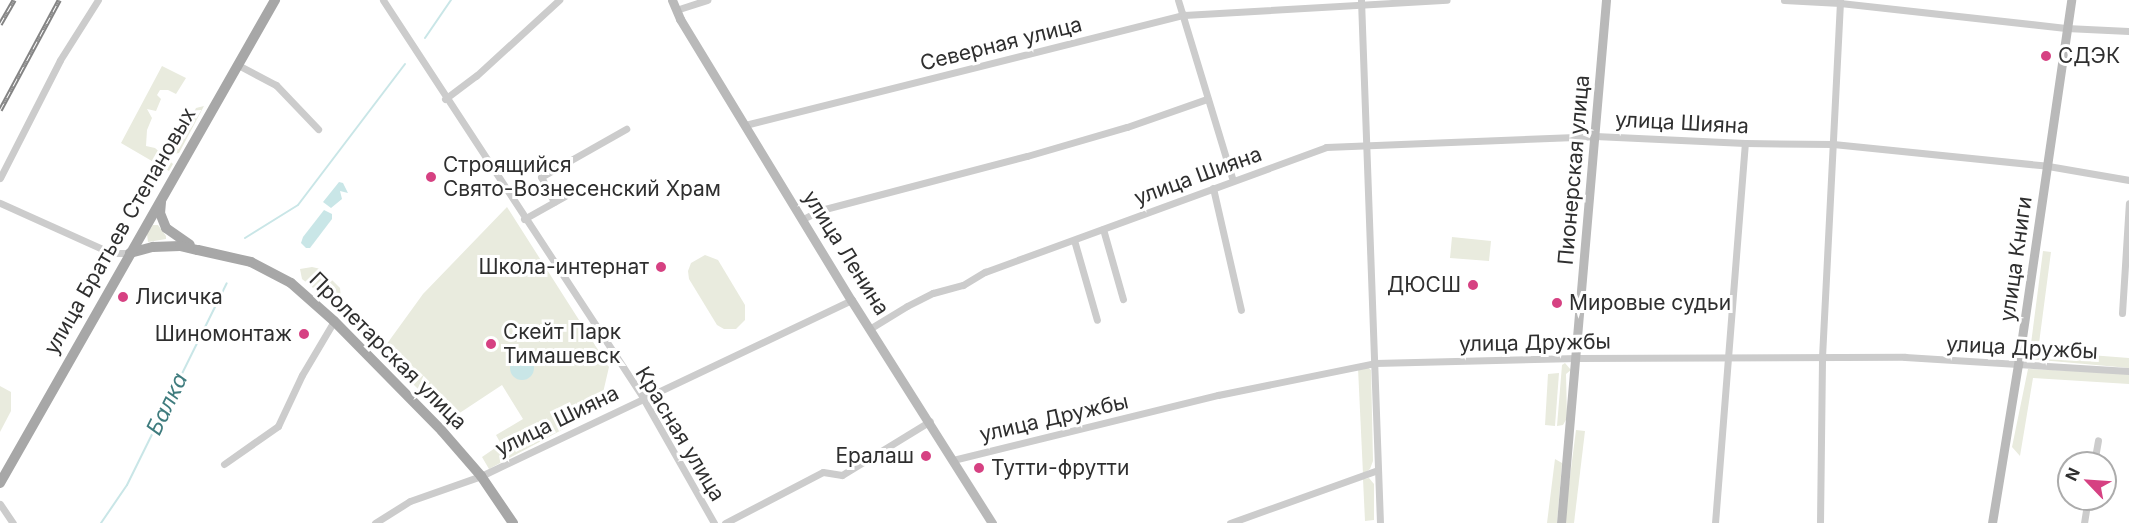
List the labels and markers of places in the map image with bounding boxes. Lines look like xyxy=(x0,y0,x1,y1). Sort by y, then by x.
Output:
place label: СДЭК xyxy=(2058,43,2120,69)
marker: СДЭК xyxy=(2039,49,2053,63)
place label: Строящийся Свято-Вознесенский Храм xyxy=(443,152,721,202)
marker: Строящийся Свято-Вознесенский Храм xyxy=(424,170,438,184)
place label: Школа-интернат xyxy=(478,254,649,280)
marker: Школа-интернат xyxy=(654,260,668,274)
place label: ДЮСШ xyxy=(1387,272,1461,298)
marker: ДЮСШ xyxy=(1466,278,1480,292)
place label: Лисичка xyxy=(135,284,223,310)
marker: Лисичка xyxy=(116,290,130,304)
place label: Мировые судьи xyxy=(1569,290,1731,316)
marker: Мировые судьи xyxy=(1550,296,1564,310)
place label: Скейт Парк Тимашевск xyxy=(503,319,621,369)
place label: Шиномонтаж xyxy=(155,321,292,347)
marker: Шиномонтаж xyxy=(297,327,311,341)
marker: Скейт Парк Тимашевск xyxy=(484,337,498,351)
place label: Ералаш xyxy=(835,443,914,469)
marker: Ералаш xyxy=(919,449,933,463)
place label: Тутти-фрутти xyxy=(991,455,1129,481)
marker: Тутти-фрутти xyxy=(972,461,986,475)

